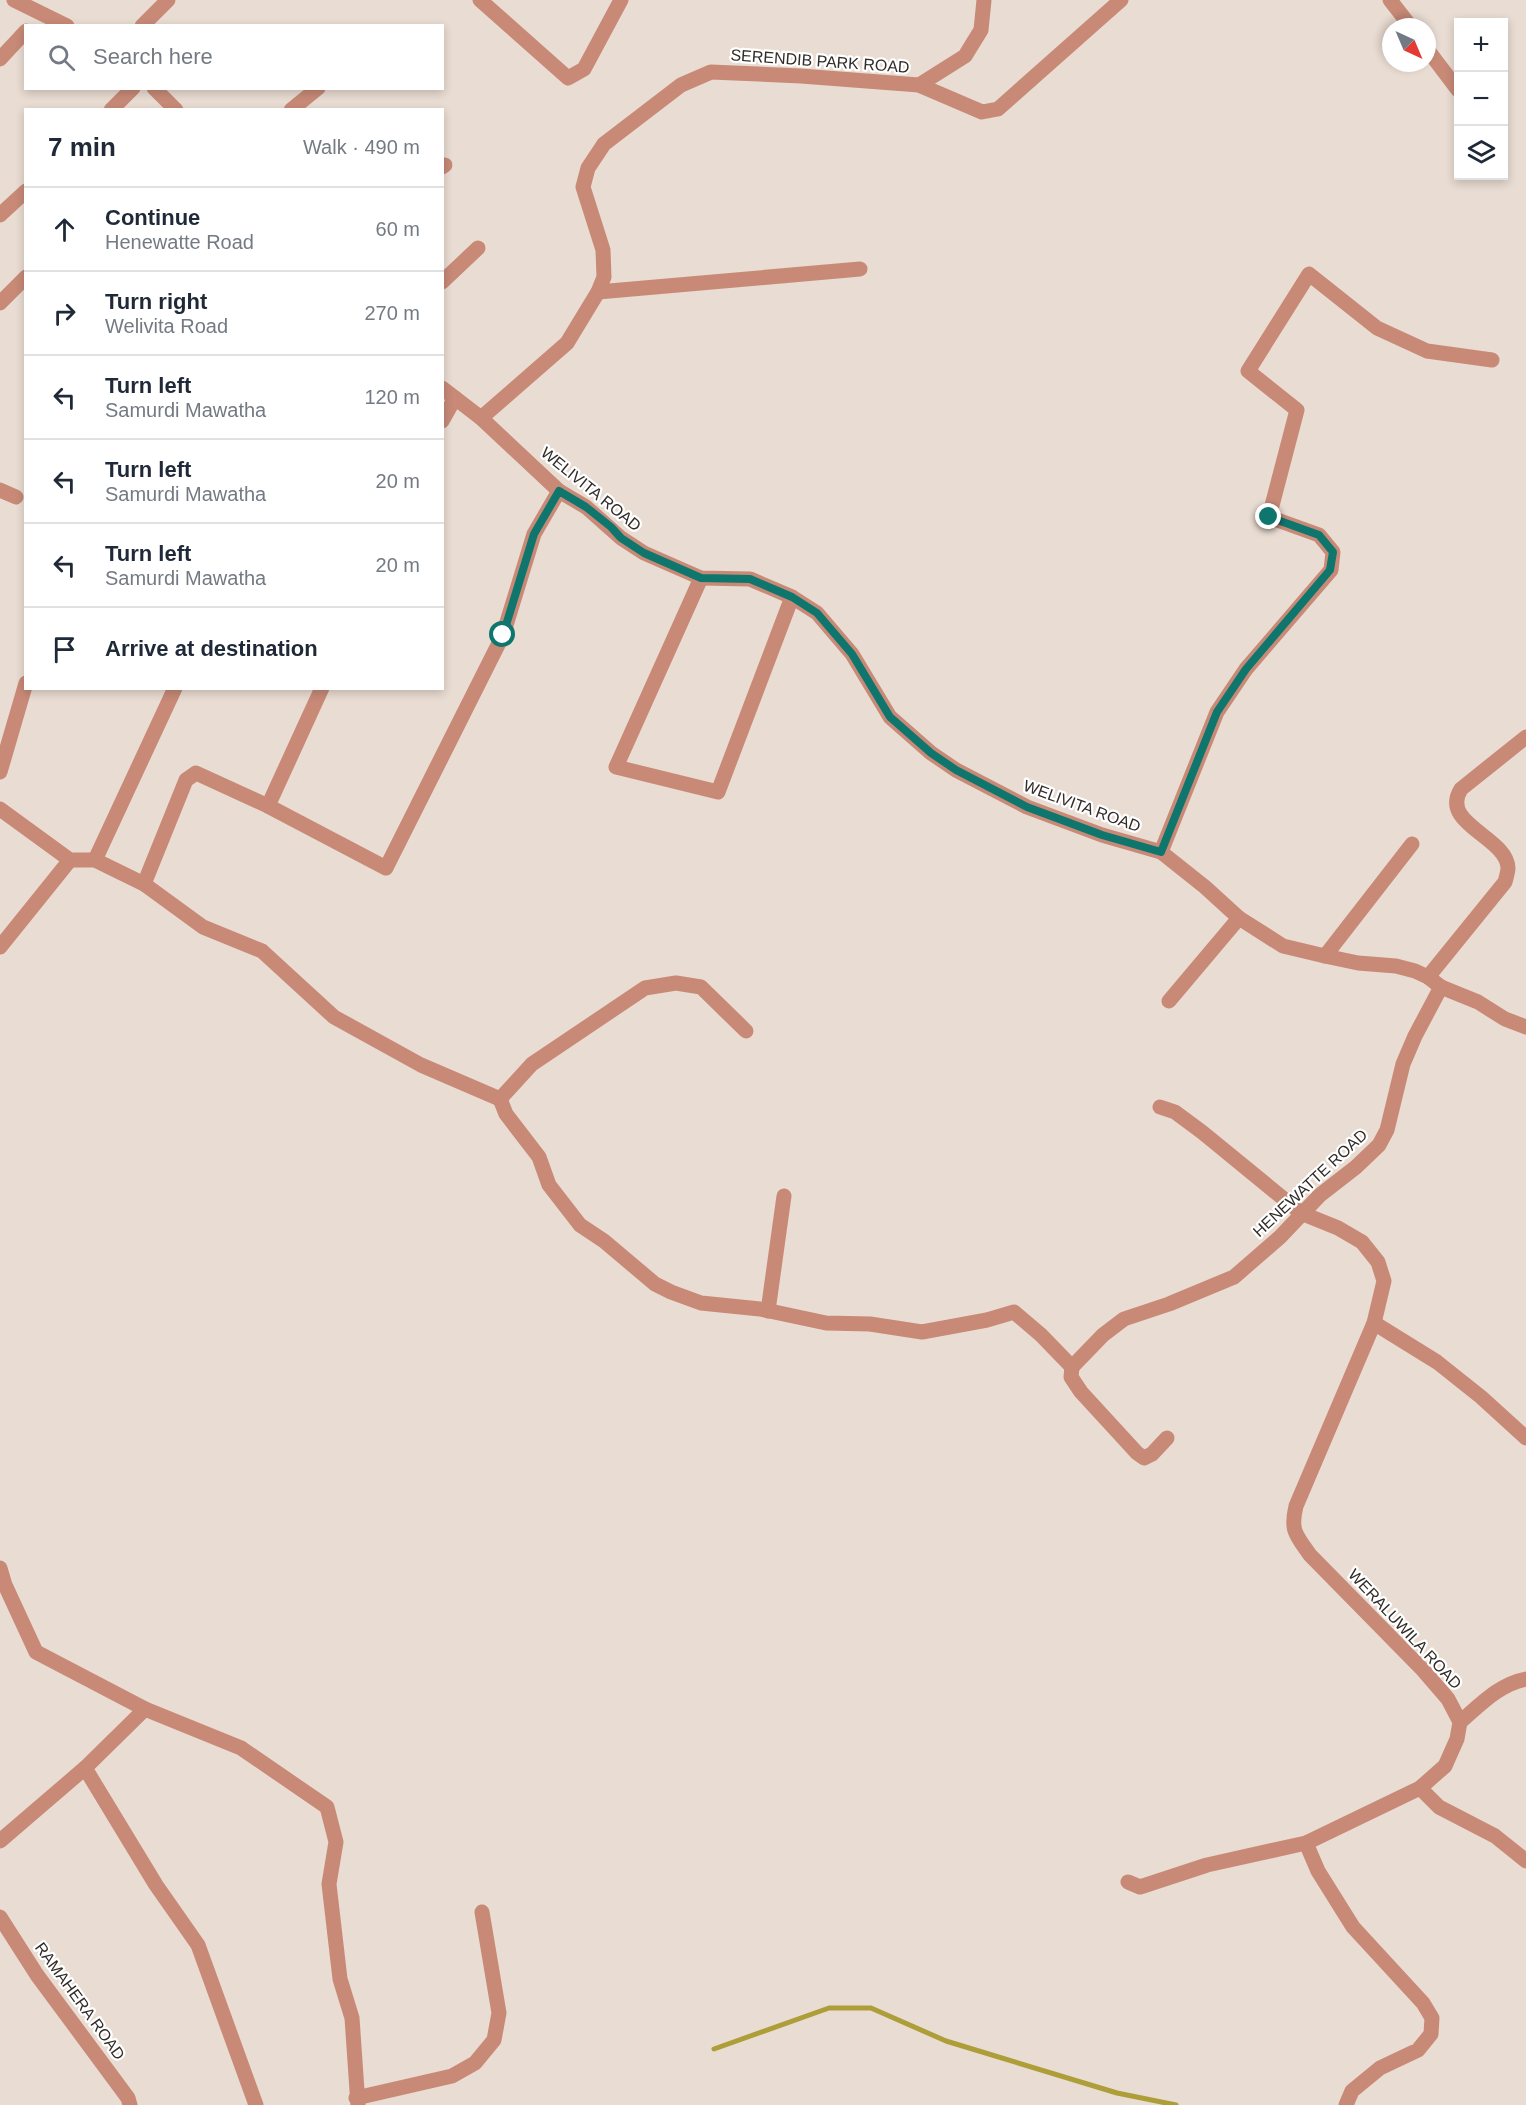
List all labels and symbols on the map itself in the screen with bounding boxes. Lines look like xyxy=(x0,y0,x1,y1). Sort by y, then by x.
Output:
north arrow xyxy=(1382,18,1436,72)
street label: SERENDIB PARK ROAD xyxy=(730,46,910,76)
street label: WELIVITA ROAD xyxy=(538,444,644,534)
route end xyxy=(1255,503,1281,529)
route start xyxy=(489,621,515,647)
street label: WELIVITA ROAD xyxy=(1021,777,1143,835)
street label: HENEWATTE ROAD xyxy=(1250,1126,1370,1240)
street label: WERALUWILA ROAD xyxy=(1345,1566,1465,1692)
street label: RAMAHERA ROAD xyxy=(32,1939,128,2063)

